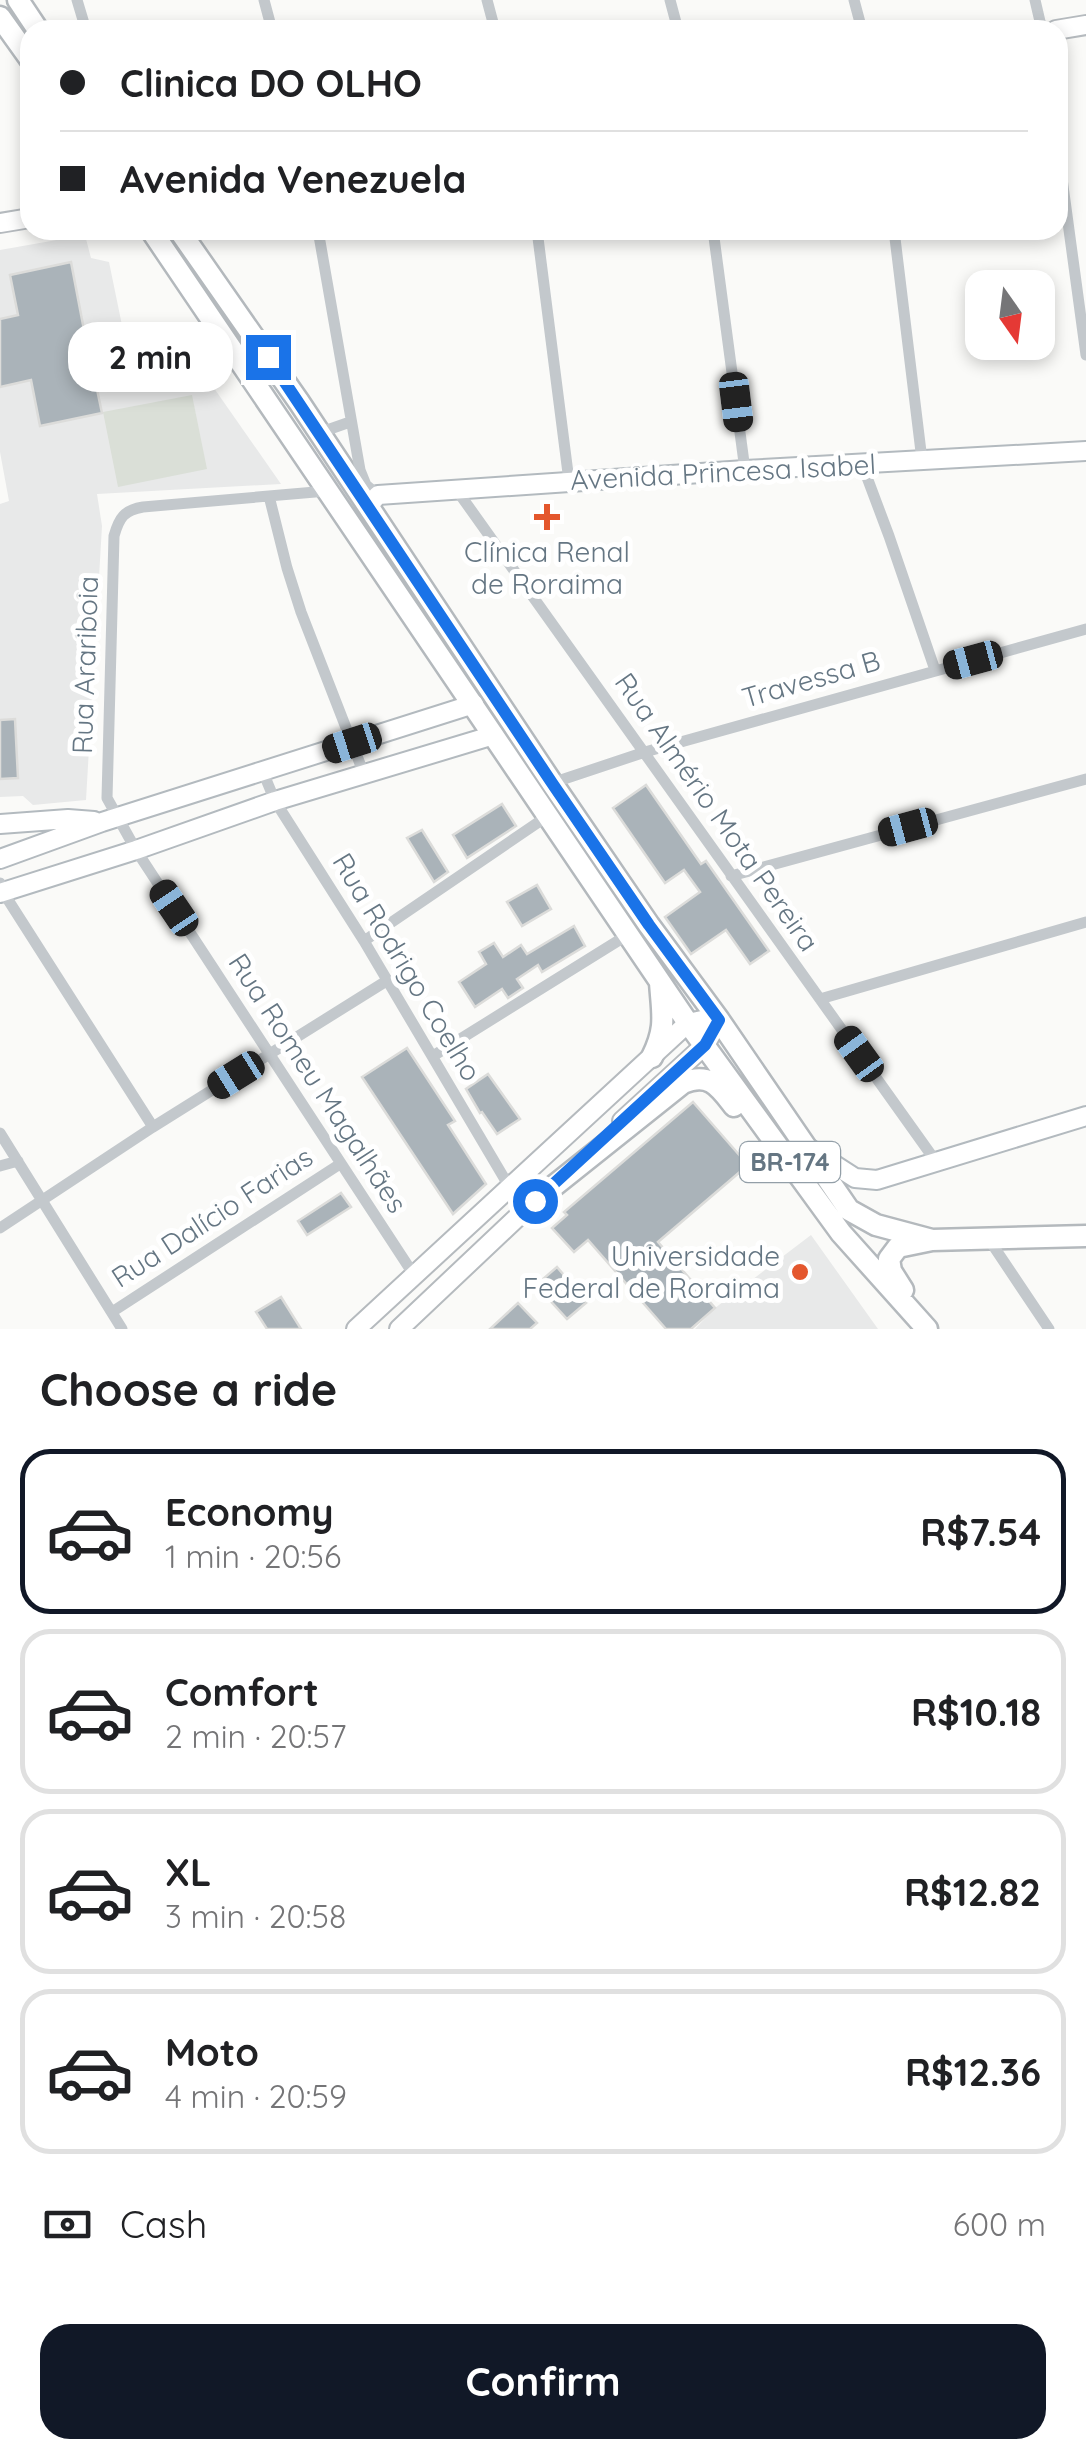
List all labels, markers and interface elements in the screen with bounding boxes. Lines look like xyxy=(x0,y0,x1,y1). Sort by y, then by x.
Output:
text: Clinica DO OLHO xyxy=(120,59,422,107)
text: Avenida Venezuela xyxy=(120,155,466,203)
north arrow xyxy=(965,270,1055,360)
map controls xyxy=(965,270,1055,360)
callout: 2 min xyxy=(68,322,233,392)
route end xyxy=(246,335,291,380)
text: 2 min xyxy=(109,337,192,377)
car xyxy=(717,370,755,434)
street label: Avenida Princesa Isabel xyxy=(569,446,877,497)
marker: Clínica Renal de Roraima xyxy=(534,504,560,530)
place label: Clínica Renal de Roraima xyxy=(464,534,630,601)
street label: Rua Arariboia xyxy=(64,575,105,755)
car xyxy=(940,638,1006,682)
street label: Travessa B xyxy=(738,642,884,715)
street label: Rua Almério Mota Pereira xyxy=(608,666,827,958)
car xyxy=(319,719,385,767)
car xyxy=(875,805,941,849)
street label: Rua Rodrigo Coelho xyxy=(325,846,489,1087)
car xyxy=(145,875,203,941)
street label: Rua Romeu Magalhães xyxy=(221,946,415,1219)
car xyxy=(829,1021,889,1087)
car xyxy=(203,1046,269,1104)
street label: Rua Dalício Farias xyxy=(105,1139,319,1295)
road number: BR-174 xyxy=(740,1142,840,1182)
route start xyxy=(513,1179,558,1224)
place label: Universidade Federal de Roraima xyxy=(523,1238,780,1305)
marker: Universidade Federal de Roraima xyxy=(789,1261,811,1283)
text: Choose a ride xyxy=(40,1361,337,1417)
icon: car xyxy=(45,1487,135,1577)
text: Economy xyxy=(165,1488,334,1536)
text: R$7.54 xyxy=(920,1508,1041,1556)
text: 1 min · 20:56 xyxy=(165,1536,341,1576)
icon: car xyxy=(45,1667,135,1757)
text: Comfort xyxy=(165,1668,319,1716)
text: R$10.18 xyxy=(911,1688,1041,1736)
text: 2 min · 20:57 xyxy=(165,1716,346,1756)
icon: car xyxy=(45,1847,135,1937)
text: XL xyxy=(165,1848,211,1896)
text: R$12.82 xyxy=(904,1868,1041,1916)
text: 3 min · 20:58 xyxy=(165,1896,346,1936)
icon: car xyxy=(45,2027,135,2117)
text: Moto xyxy=(165,2028,259,2076)
text: R$12.36 xyxy=(905,2048,1041,2096)
text: 4 min · 20:59 xyxy=(165,2076,347,2116)
icon: cash xyxy=(40,2197,95,2252)
text: Cash xyxy=(120,2200,207,2248)
text: 600 m xyxy=(953,2204,1046,2244)
button: Confirm xyxy=(40,2324,1046,2439)

